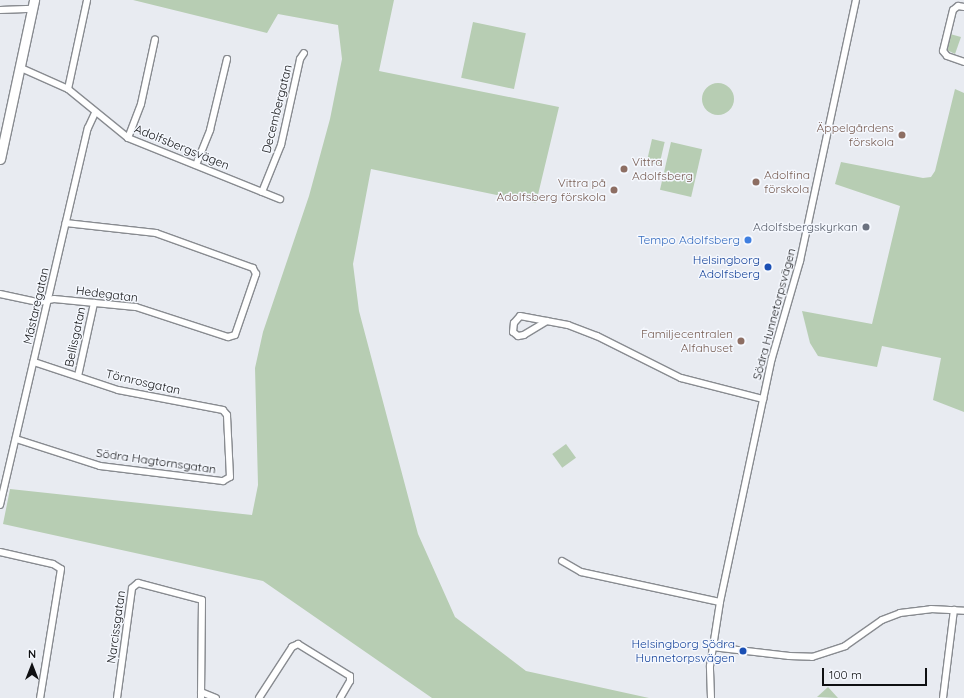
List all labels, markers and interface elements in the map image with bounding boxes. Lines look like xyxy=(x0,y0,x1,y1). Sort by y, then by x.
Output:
street label: Decembergatan xyxy=(259,63,295,155)
street label: Adolfsbergsvägen xyxy=(132,121,232,173)
place label: Äppelgårdens förskola xyxy=(817,121,894,149)
marker: Äppelgårdens förskola xyxy=(897,130,907,140)
place label: Vittra Adolfsberg xyxy=(632,155,693,183)
marker: Vittra Adolfsberg xyxy=(619,164,629,174)
place label: Adolfina förskola xyxy=(764,168,810,196)
place label: Vittra på Adolfsberg förskola xyxy=(497,176,606,204)
marker: Adolfina förskola xyxy=(751,177,761,187)
marker: Vittra på Adolfsberg förskola xyxy=(609,185,619,195)
place label: Adolfsbergskyrkan xyxy=(753,220,858,234)
marker: Adolfsbergskyrkan xyxy=(861,222,871,232)
place label: Tempo Adolfsberg xyxy=(638,233,740,247)
marker: Tempo Adolfsberg xyxy=(743,235,753,245)
street label: Södra Hunnetorpsvägen xyxy=(749,247,799,381)
place label: Helsingborg Adolfsberg xyxy=(693,253,760,281)
marker: Helsingborg Adolfsberg xyxy=(763,262,773,272)
street label: Mästaregatan xyxy=(20,266,52,346)
street label: Hedegatan xyxy=(75,283,139,305)
street label: Bellisgatan xyxy=(62,306,88,368)
place label: Familjecentralen Alfahuset xyxy=(641,327,733,355)
marker: Familjecentralen Alfahuset xyxy=(736,336,746,346)
street label: Törnrosgatan xyxy=(104,366,182,398)
street label: Södra Hagtornsgatan xyxy=(95,445,217,477)
street label: Narcissgatan xyxy=(104,590,128,664)
place label: Helsingborg Södra Hunnetorpsvägen xyxy=(631,637,735,665)
north arrow xyxy=(12,646,52,686)
marker: Helsingborg Södra Hunnetorpsvägen xyxy=(738,646,748,656)
text: N xyxy=(28,647,36,661)
scale bar xyxy=(824,660,929,686)
text: 100 m xyxy=(829,667,862,682)

